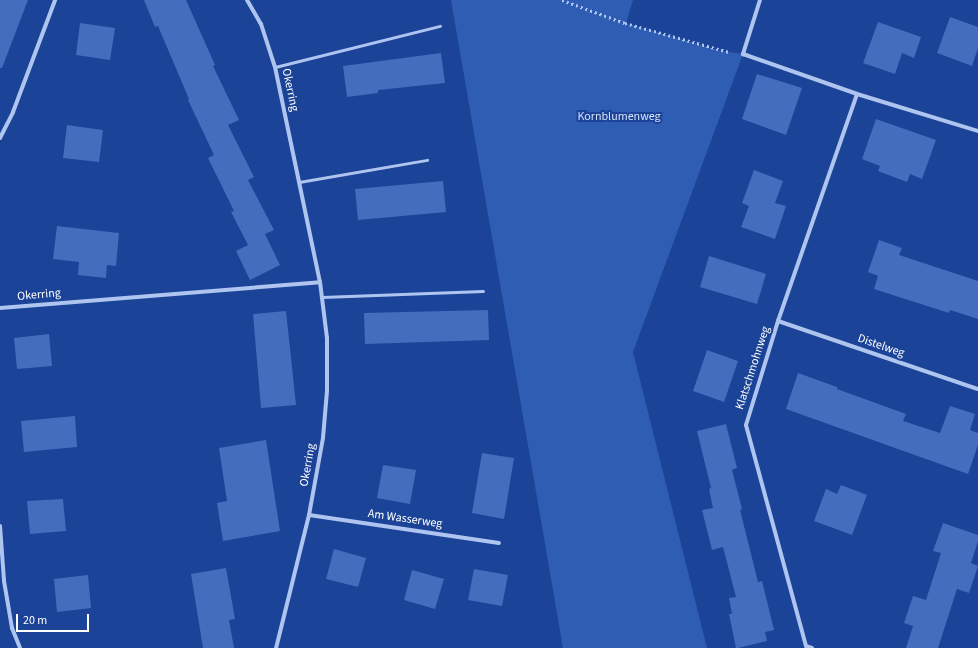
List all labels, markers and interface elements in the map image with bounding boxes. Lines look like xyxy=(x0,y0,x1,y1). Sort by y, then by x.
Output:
street label: Okerring xyxy=(278,67,302,113)
park label: Kornblumenweg xyxy=(577,110,661,124)
street label: Okerring xyxy=(17,286,61,304)
street label: Klatschmohnweg xyxy=(733,324,773,412)
street label: Distelweg xyxy=(856,331,906,361)
street label: Okerring xyxy=(297,442,319,488)
street label: Am Wasserweg xyxy=(367,507,443,531)
scale bar xyxy=(18,606,91,632)
text: 20 m xyxy=(23,612,47,629)

